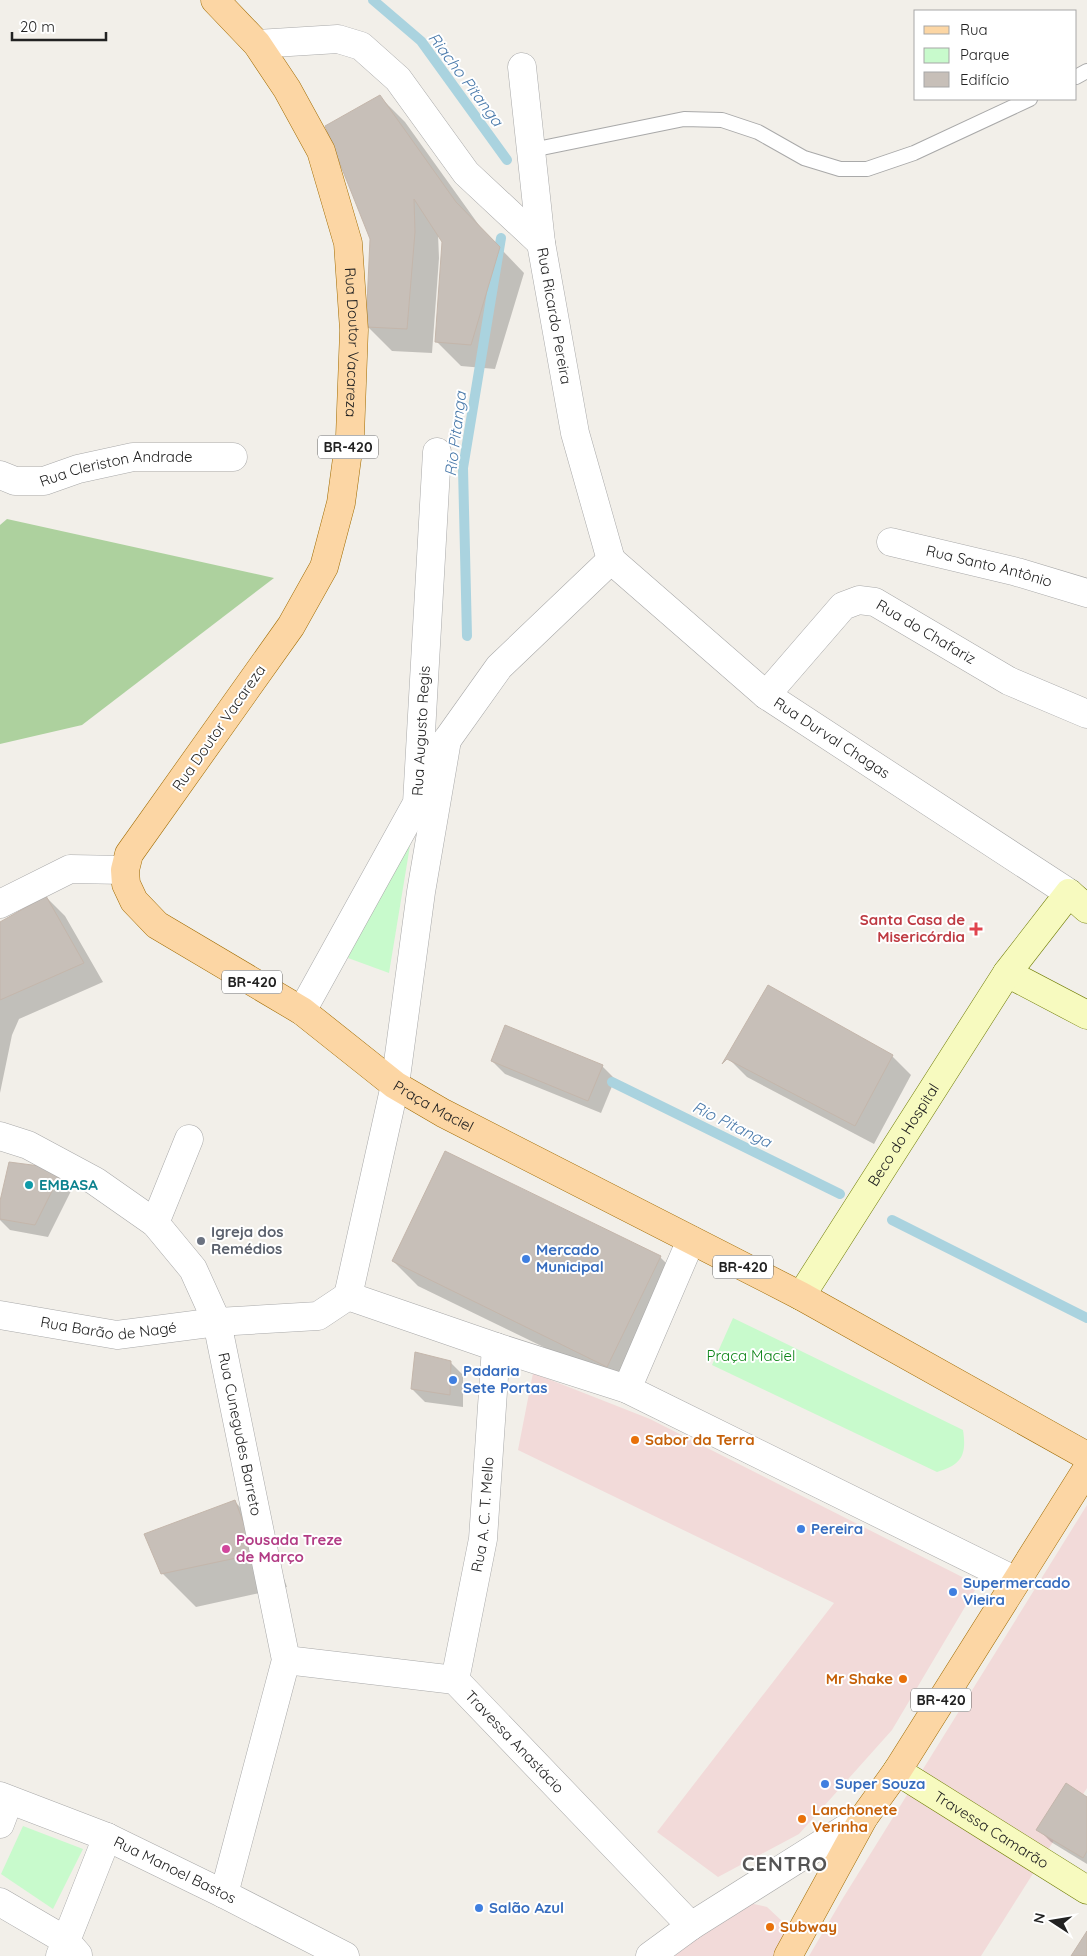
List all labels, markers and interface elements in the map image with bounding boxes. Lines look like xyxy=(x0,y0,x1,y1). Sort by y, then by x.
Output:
scale bar xyxy=(12,10,106,42)
legend xyxy=(914,10,1077,100)
text: 20 m xyxy=(20,17,55,36)
text: Rua xyxy=(960,20,988,39)
water label: Riacho Pitanga xyxy=(424,28,509,131)
text: Parque xyxy=(960,45,1010,64)
text: Edifício xyxy=(960,70,1009,89)
street label: Rua Ricardo Pereira xyxy=(533,246,576,386)
street label: Rua Doutor Vacareza xyxy=(341,267,364,418)
water label: Rio Pitanga xyxy=(440,389,470,477)
road number: BR-420 xyxy=(318,436,378,458)
street label: Rua Cleriston Andrade xyxy=(37,447,192,491)
street label: Rua Santo Antônio xyxy=(924,541,1055,591)
street label: Rua do Chafariz xyxy=(873,595,979,668)
street label: Rua Doutor Vacareza xyxy=(168,661,269,795)
street label: Rua Augusto Regis xyxy=(407,665,434,797)
street label: Rua Durval Chagas xyxy=(770,693,894,782)
place label: Santa Casa de Misericórdia xyxy=(860,910,965,946)
marker: Santa Casa de Misericórdia xyxy=(969,922,983,936)
road number: BR-420 xyxy=(222,970,282,994)
street label: Praça Maciel xyxy=(390,1076,477,1136)
street label: Beco do Hospital xyxy=(863,1080,943,1190)
water label: Rio Pitanga xyxy=(689,1096,776,1152)
place label: EMBASA xyxy=(39,1175,98,1194)
marker: EMBASA xyxy=(23,1179,35,1191)
place label: Igreja dos Remédios xyxy=(211,1222,283,1258)
marker: Igreja dos Remédios xyxy=(195,1235,207,1247)
place label: Mercado Municipal xyxy=(536,1240,604,1276)
marker: Mercado Municipal xyxy=(520,1253,532,1265)
road number: BR-420 xyxy=(713,1256,773,1278)
street label: Rua Barão de Nagé xyxy=(39,1312,178,1344)
park label: Praça Maciel xyxy=(707,1346,795,1365)
street label: Rua Cunegudes Barreto xyxy=(214,1351,266,1517)
place label: Padaria Sete Portas xyxy=(463,1361,547,1397)
marker: Padaria Sete Portas xyxy=(447,1374,459,1386)
place label: Sabor da Terra xyxy=(645,1430,755,1449)
marker: Sabor da Terra xyxy=(629,1434,641,1446)
street label: Rua A. C. T. Mello xyxy=(467,1456,498,1574)
place label: Pereira xyxy=(811,1519,863,1538)
marker: Pereira xyxy=(795,1523,807,1535)
place label: Pousada Treze de Março xyxy=(236,1530,343,1566)
marker: Pousada Treze de Março xyxy=(220,1543,232,1555)
place label: Supermercado Vieira xyxy=(963,1573,1070,1609)
marker: Supermercado Vieira xyxy=(947,1586,959,1598)
place label: Mr Shake xyxy=(826,1669,893,1688)
marker: Mr Shake xyxy=(897,1673,909,1685)
street label: Travessa Anastácio xyxy=(461,1686,568,1797)
road number: BR-420 xyxy=(911,1688,971,1712)
place label: Super Souza xyxy=(835,1774,926,1793)
marker: Super Souza xyxy=(819,1778,831,1790)
street label: Travessa Camarão xyxy=(930,1786,1052,1873)
place label: Lanchonete Verinha xyxy=(812,1800,898,1836)
marker: Lanchonete Verinha xyxy=(796,1813,808,1825)
street label: Rua Manoel Bastos xyxy=(111,1832,239,1908)
district label: CENTRO xyxy=(742,1851,828,1876)
north arrow xyxy=(1027,1896,1077,1946)
place label: Salão Azul xyxy=(489,1898,564,1917)
marker: Salão Azul xyxy=(473,1902,485,1914)
text: N xyxy=(1029,1911,1049,1925)
place label: Subway xyxy=(780,1917,837,1936)
marker: Subway xyxy=(764,1921,776,1933)

